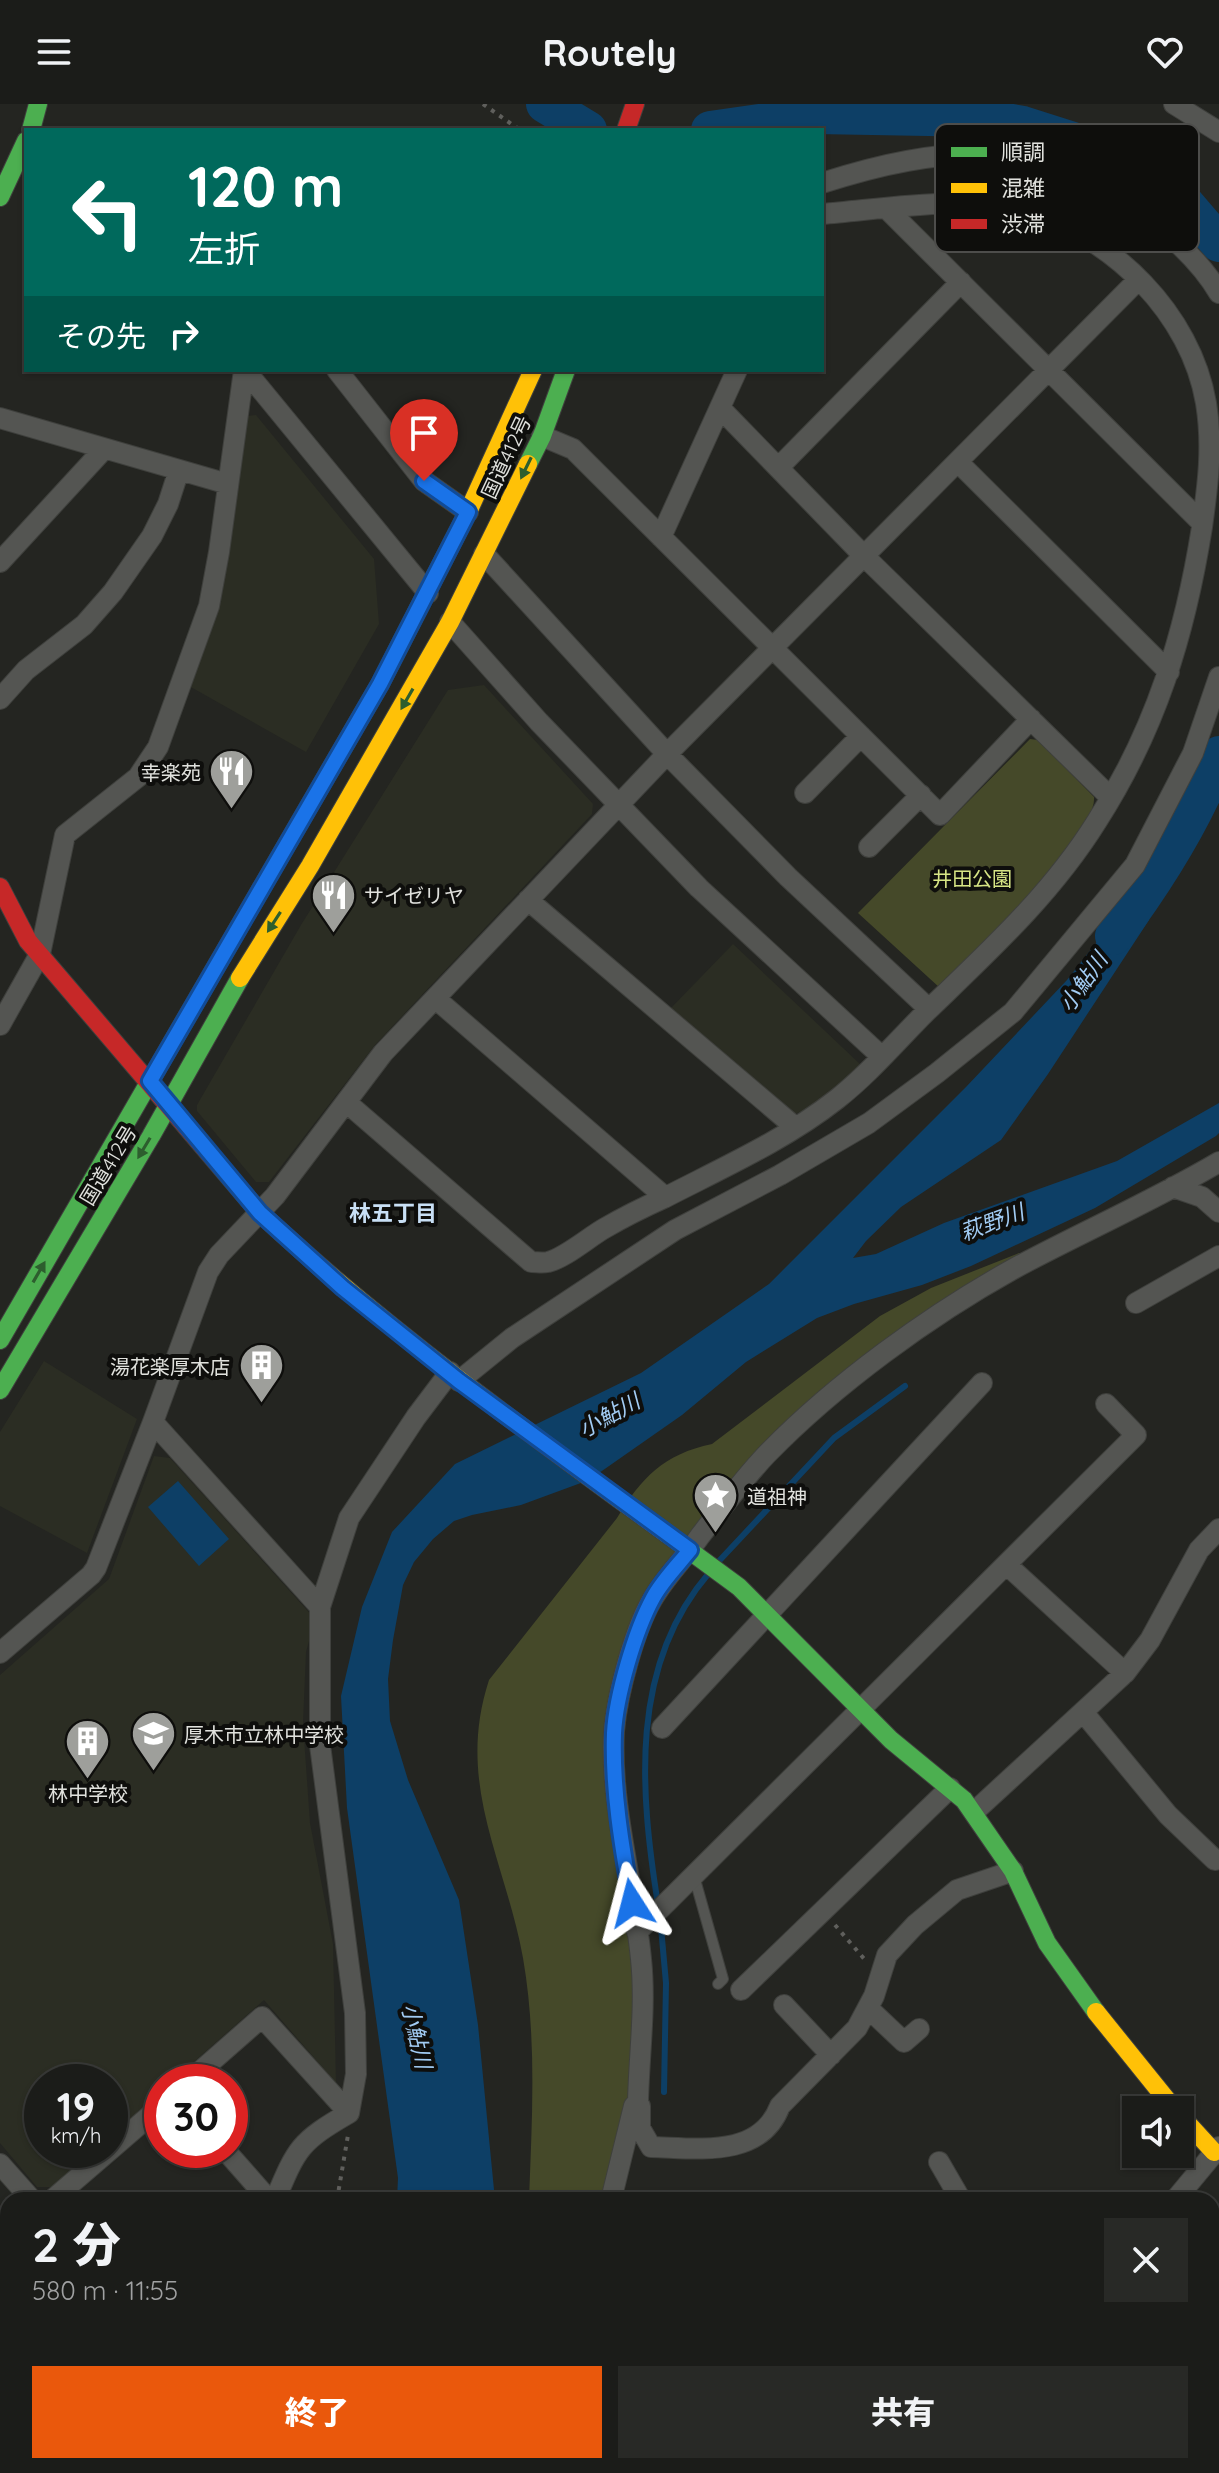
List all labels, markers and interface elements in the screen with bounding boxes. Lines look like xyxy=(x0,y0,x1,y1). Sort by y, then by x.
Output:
icon: menu xyxy=(32,30,76,74)
text: Routely xyxy=(542,30,677,75)
icon: heart xyxy=(1143,30,1187,74)
legend xyxy=(935,124,1199,252)
text: 順調 xyxy=(1001,138,1045,166)
text: 120 m xyxy=(188,151,343,221)
icon: left xyxy=(56,160,160,264)
text: 混雑 xyxy=(1001,174,1045,202)
text: 渋滞 xyxy=(1001,210,1045,238)
text: 左折 xyxy=(188,226,260,271)
icon: right xyxy=(162,312,206,356)
text: その先 xyxy=(56,317,146,355)
pin xyxy=(390,399,458,481)
icon: arrive xyxy=(402,411,446,455)
street label: 国道412号 xyxy=(476,411,536,503)
one-way arrow xyxy=(519,457,533,480)
one-way arrow xyxy=(400,688,414,710)
restaurant icon: 幸楽苑 xyxy=(208,748,256,811)
place label: 幸楽苑 xyxy=(141,760,201,785)
park label: 井田公園 xyxy=(932,866,1012,891)
restaurant icon: サイゼリヤ xyxy=(309,871,357,934)
place label: サイゼリヤ xyxy=(364,883,464,908)
one-way arrow xyxy=(267,911,281,933)
water label: 小鮎川 xyxy=(1053,945,1115,1017)
street label: 国道412号 xyxy=(74,1120,142,1210)
one-way arrow xyxy=(137,1137,151,1159)
water label: 萩野川 xyxy=(956,1197,1030,1246)
district label: 林五丁目 xyxy=(349,1199,437,1227)
one-way arrow xyxy=(32,1261,46,1283)
building icon: 湯花楽厚木店 xyxy=(237,1342,285,1405)
place label: 湯花楽厚木店 xyxy=(110,1354,230,1379)
water label: 小鮎川 xyxy=(573,1386,646,1443)
place icon: 道祖神 xyxy=(692,1472,740,1535)
place label: 道祖神 xyxy=(747,1484,807,1509)
school or university icon: 厚木市立林中学校 xyxy=(129,1710,177,1773)
building icon: 林中学校 xyxy=(64,1717,112,1780)
place label: 厚木市立林中学校 xyxy=(184,1722,344,1747)
place label: 林中学校 xyxy=(48,1781,128,1806)
position arrow xyxy=(590,1861,674,1945)
water label: 小鮎川 xyxy=(396,2001,439,2073)
speed limit sign: 30 xyxy=(144,2064,248,2168)
text: 19 xyxy=(57,2081,95,2131)
map controls xyxy=(1122,2096,1194,2168)
button: sound xyxy=(1122,2096,1194,2168)
text: km/h xyxy=(51,2123,101,2148)
text: 2 分 xyxy=(32,2214,121,2274)
button: close xyxy=(1104,2218,1188,2302)
text: 580 m · 11:55 xyxy=(32,2274,178,2307)
button: 終了 xyxy=(32,2366,602,2458)
button: 共有 xyxy=(618,2366,1188,2458)

